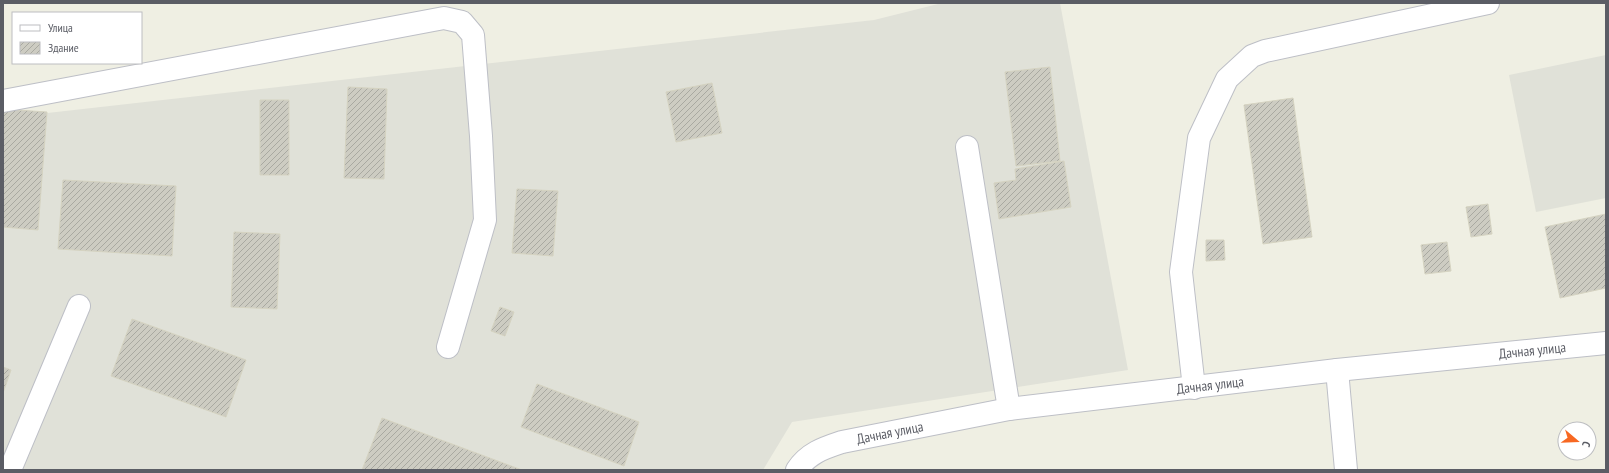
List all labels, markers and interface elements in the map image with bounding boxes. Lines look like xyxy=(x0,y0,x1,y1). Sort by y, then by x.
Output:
legend xyxy=(12,12,142,64)
text: Улица xyxy=(48,20,73,35)
text: Здание xyxy=(48,40,79,55)
street label: Дачная улица xyxy=(1498,338,1567,363)
street label: Дачная улица xyxy=(1176,372,1245,398)
street label: Дачная улица xyxy=(855,417,925,448)
north arrow xyxy=(1557,421,1597,461)
text: С xyxy=(1579,440,1594,449)

